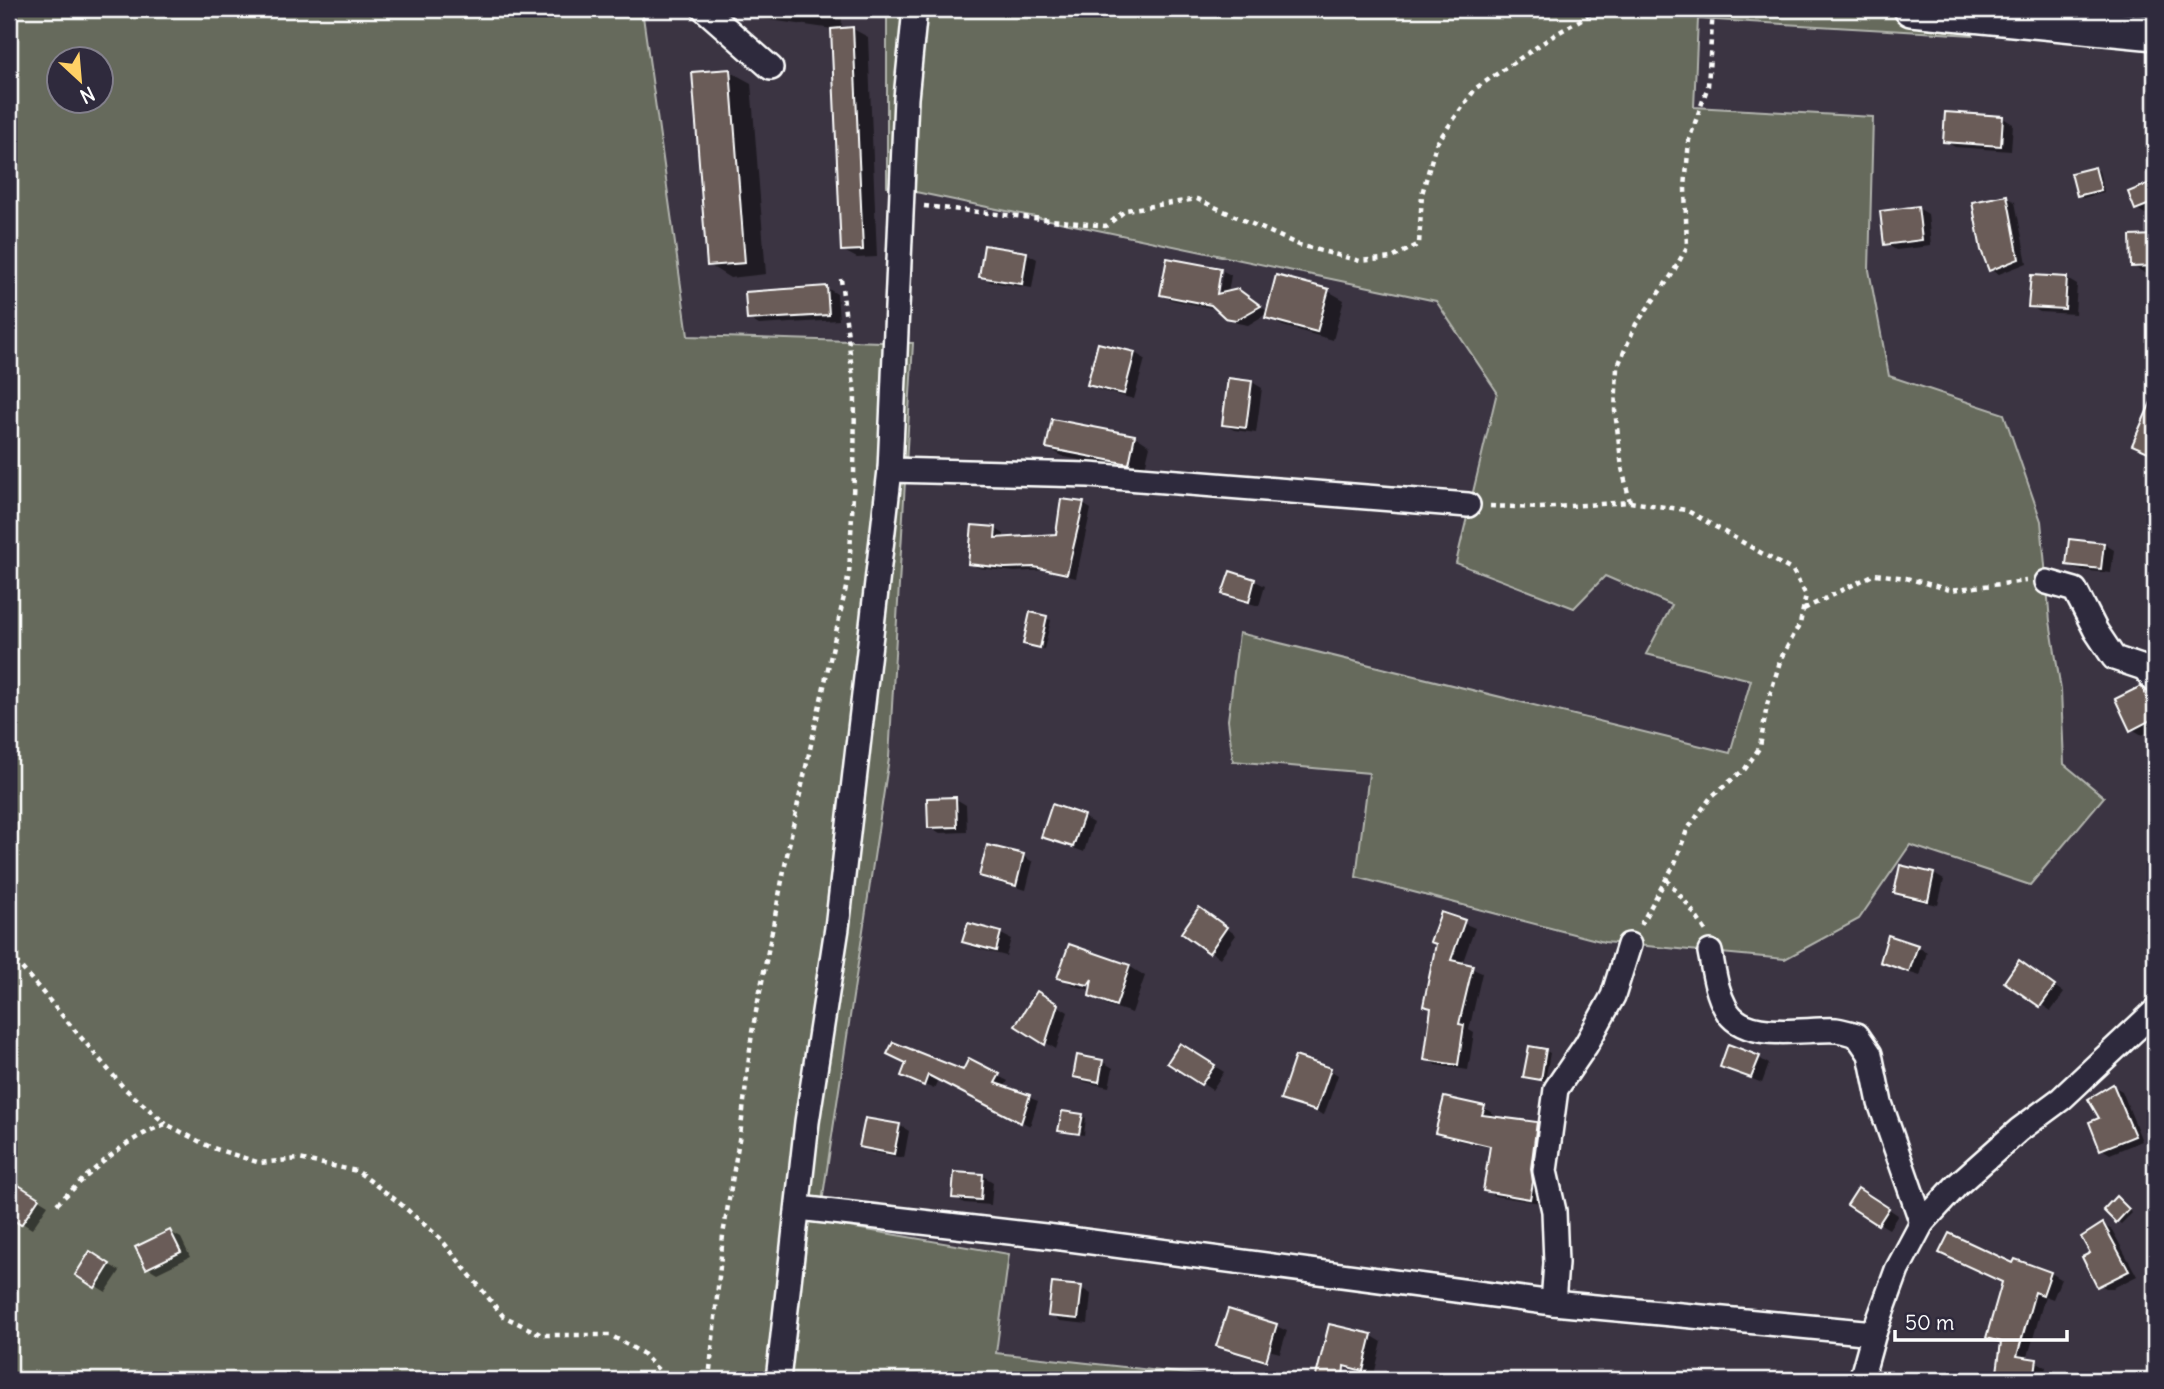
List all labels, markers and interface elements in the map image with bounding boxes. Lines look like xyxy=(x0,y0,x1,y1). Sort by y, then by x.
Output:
north arrow xyxy=(46,46,116,116)
text: N xyxy=(76,82,99,109)
scale bar xyxy=(1895,1298,2066,1342)
text: 50 m xyxy=(1905,1309,1954,1336)

